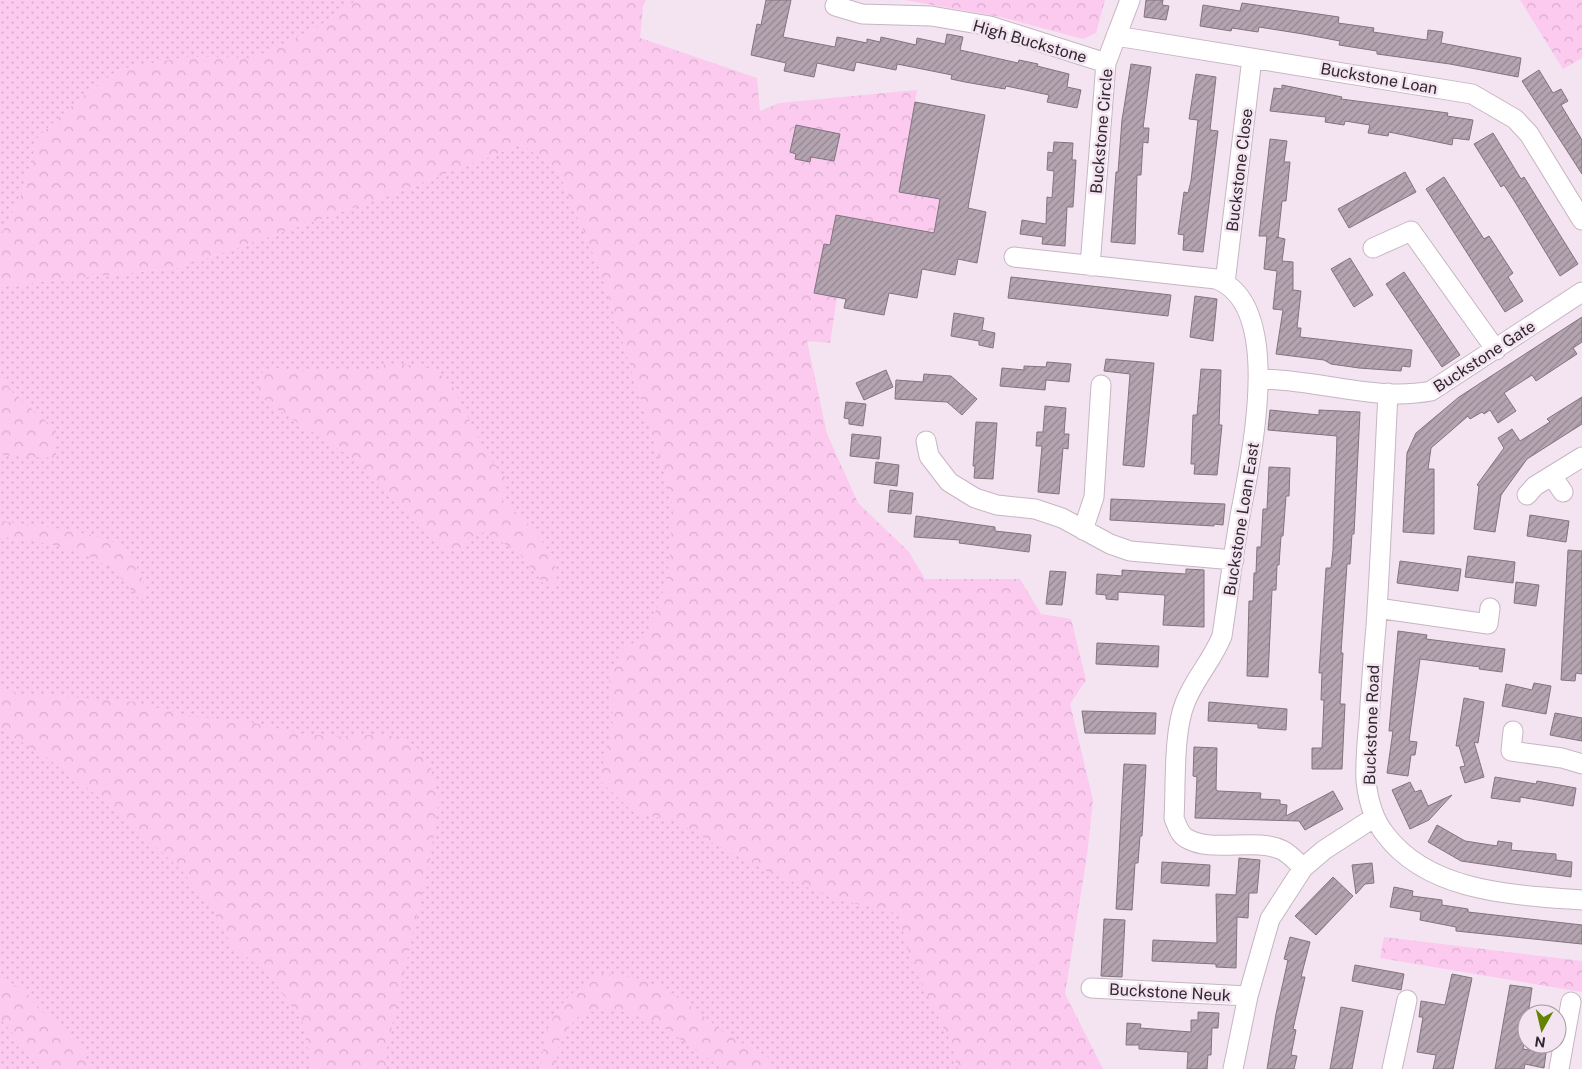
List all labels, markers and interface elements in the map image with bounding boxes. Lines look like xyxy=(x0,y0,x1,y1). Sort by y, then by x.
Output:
street label: High Buckstone xyxy=(971,16,1089,67)
street label: Buckstone Loan xyxy=(1319,59,1439,98)
street label: Buckstone Circle xyxy=(1087,68,1116,195)
street label: Buckstone Close xyxy=(1223,107,1256,233)
street label: Buckstone Gate xyxy=(1430,316,1539,396)
street label: Buckstone Loan East xyxy=(1220,441,1263,597)
street label: Buckstone Road xyxy=(1360,665,1383,785)
street label: Buckstone Neuk xyxy=(1109,980,1231,1005)
north arrow xyxy=(1517,1004,1567,1054)
text: N xyxy=(1534,1033,1547,1051)

